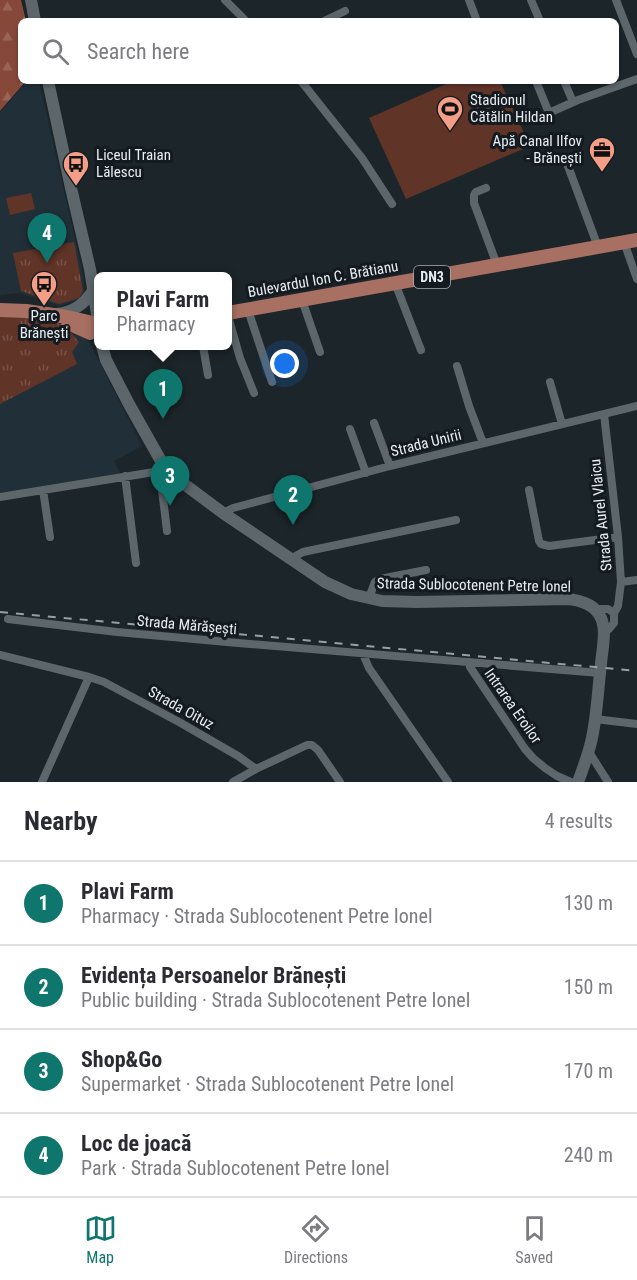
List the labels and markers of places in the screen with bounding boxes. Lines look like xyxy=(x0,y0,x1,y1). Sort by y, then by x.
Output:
place label: Stadionul Cătălin Hildan xyxy=(470,91,553,126)
sports icon: Stadionul Cătălin Hildan xyxy=(435,94,465,132)
place label: Apă Canal Ilfov - Brănești xyxy=(493,132,583,167)
office icon: Apă Canal Ilfov - Brănești xyxy=(587,135,617,173)
place label: Liceul Traian Lălescu xyxy=(96,146,171,181)
bus stop icon: Liceul Traian Lălescu xyxy=(61,149,91,187)
pin: 4 xyxy=(28,214,66,263)
bus stop icon: Parc Brănești xyxy=(29,269,59,307)
place label: Parc Brănești xyxy=(20,307,68,342)
pin: 1 xyxy=(144,370,182,419)
pin: 3 xyxy=(150,456,190,506)
pin: 2 xyxy=(274,476,312,525)

